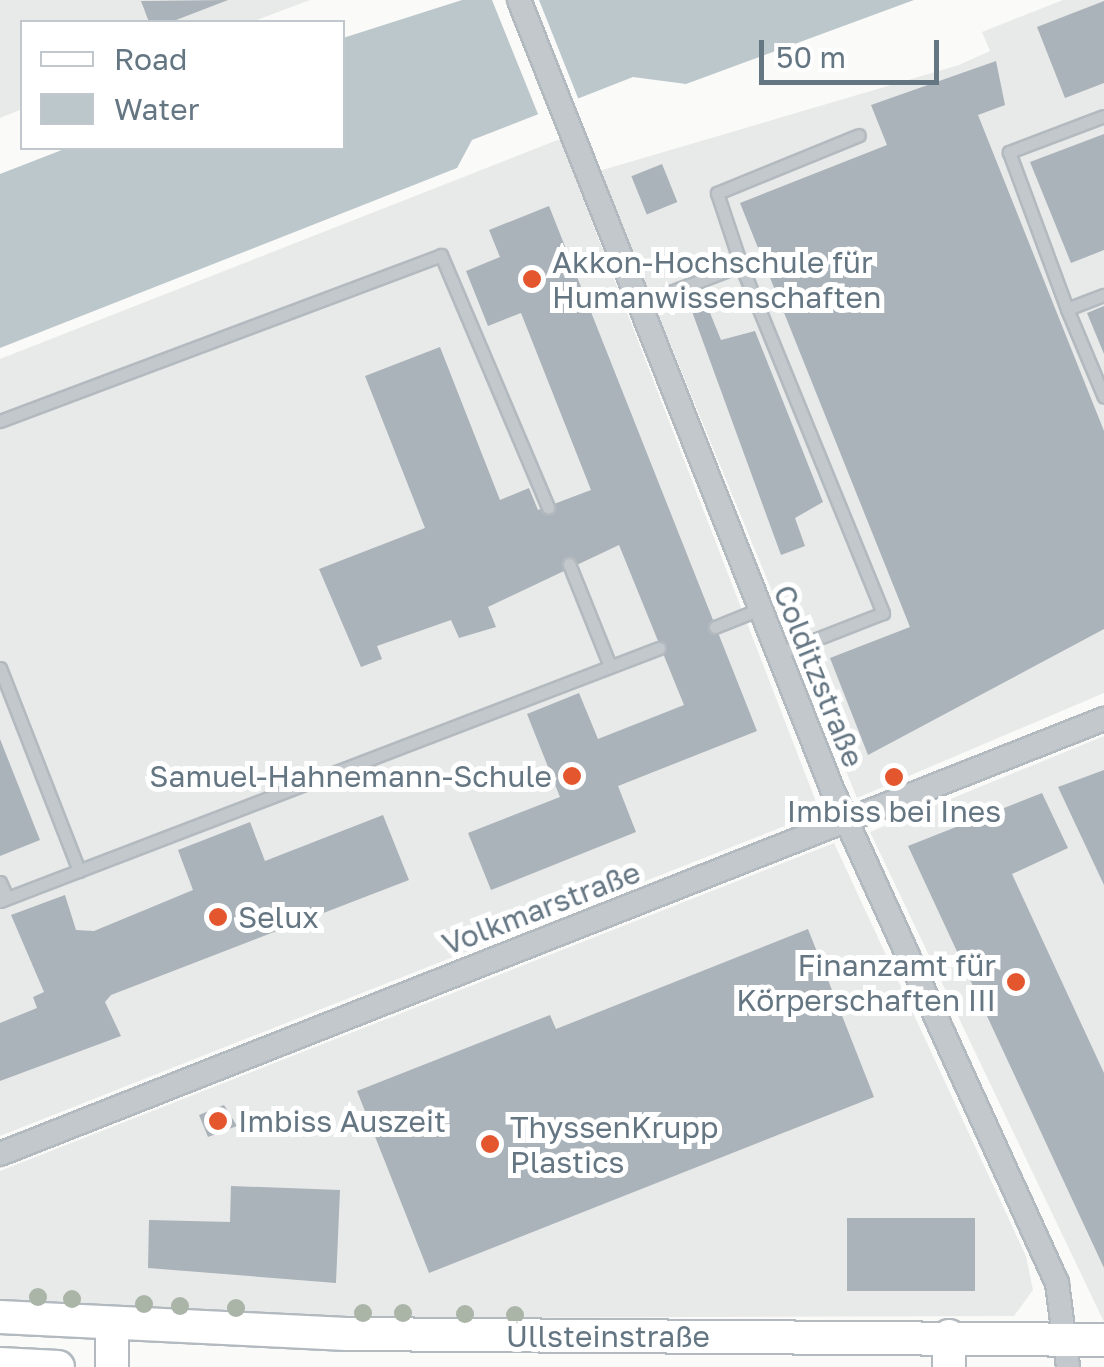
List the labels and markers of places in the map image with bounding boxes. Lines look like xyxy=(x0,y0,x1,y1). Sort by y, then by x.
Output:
place label: Akkon-Hochschule für Humanwissenschaften xyxy=(552,244,881,314)
marker: Akkon-Hochschule für Humanwissenschaften xyxy=(521,268,543,290)
place label: Samuel-Hahnemann-Schule xyxy=(149,758,552,794)
marker: Samuel-Hahnemann-Schule xyxy=(561,765,583,787)
marker: Imbiss bei Ines xyxy=(883,766,905,788)
place label: Imbiss bei Ines xyxy=(787,793,1001,829)
place label: Selux xyxy=(238,899,319,935)
marker: Selux xyxy=(207,906,229,928)
place label: Finanzamt für Körperschaften III xyxy=(736,947,996,1018)
marker: Finanzamt für Körperschaften III xyxy=(1005,971,1027,993)
place label: Imbiss Auszeit xyxy=(238,1103,446,1139)
place label: ThyssenKrupp Plastics xyxy=(510,1109,718,1180)
marker: Imbiss Auszeit xyxy=(207,1110,229,1132)
marker: ThyssenKrupp Plastics xyxy=(479,1133,501,1155)

